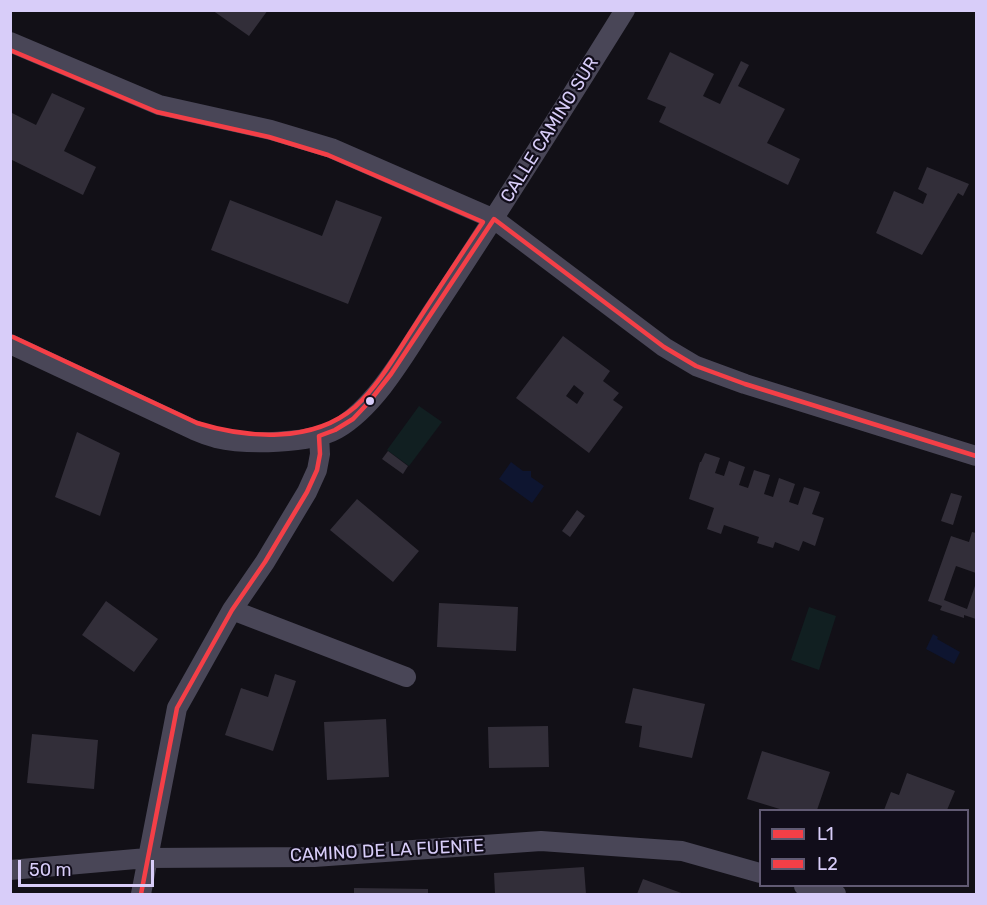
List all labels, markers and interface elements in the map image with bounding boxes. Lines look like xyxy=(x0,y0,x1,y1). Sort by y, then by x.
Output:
street label: CALLE CAMINO SUR xyxy=(497,53,603,207)
unlabelled marker xyxy=(364,395,376,407)
legend xyxy=(759,809,969,887)
text: L1 xyxy=(817,823,834,845)
street label: CAMINO DE LA FUENTE xyxy=(289,835,485,867)
scale bar xyxy=(21,848,158,886)
text: L2 xyxy=(817,853,838,875)
text: 50 m xyxy=(29,859,72,881)

